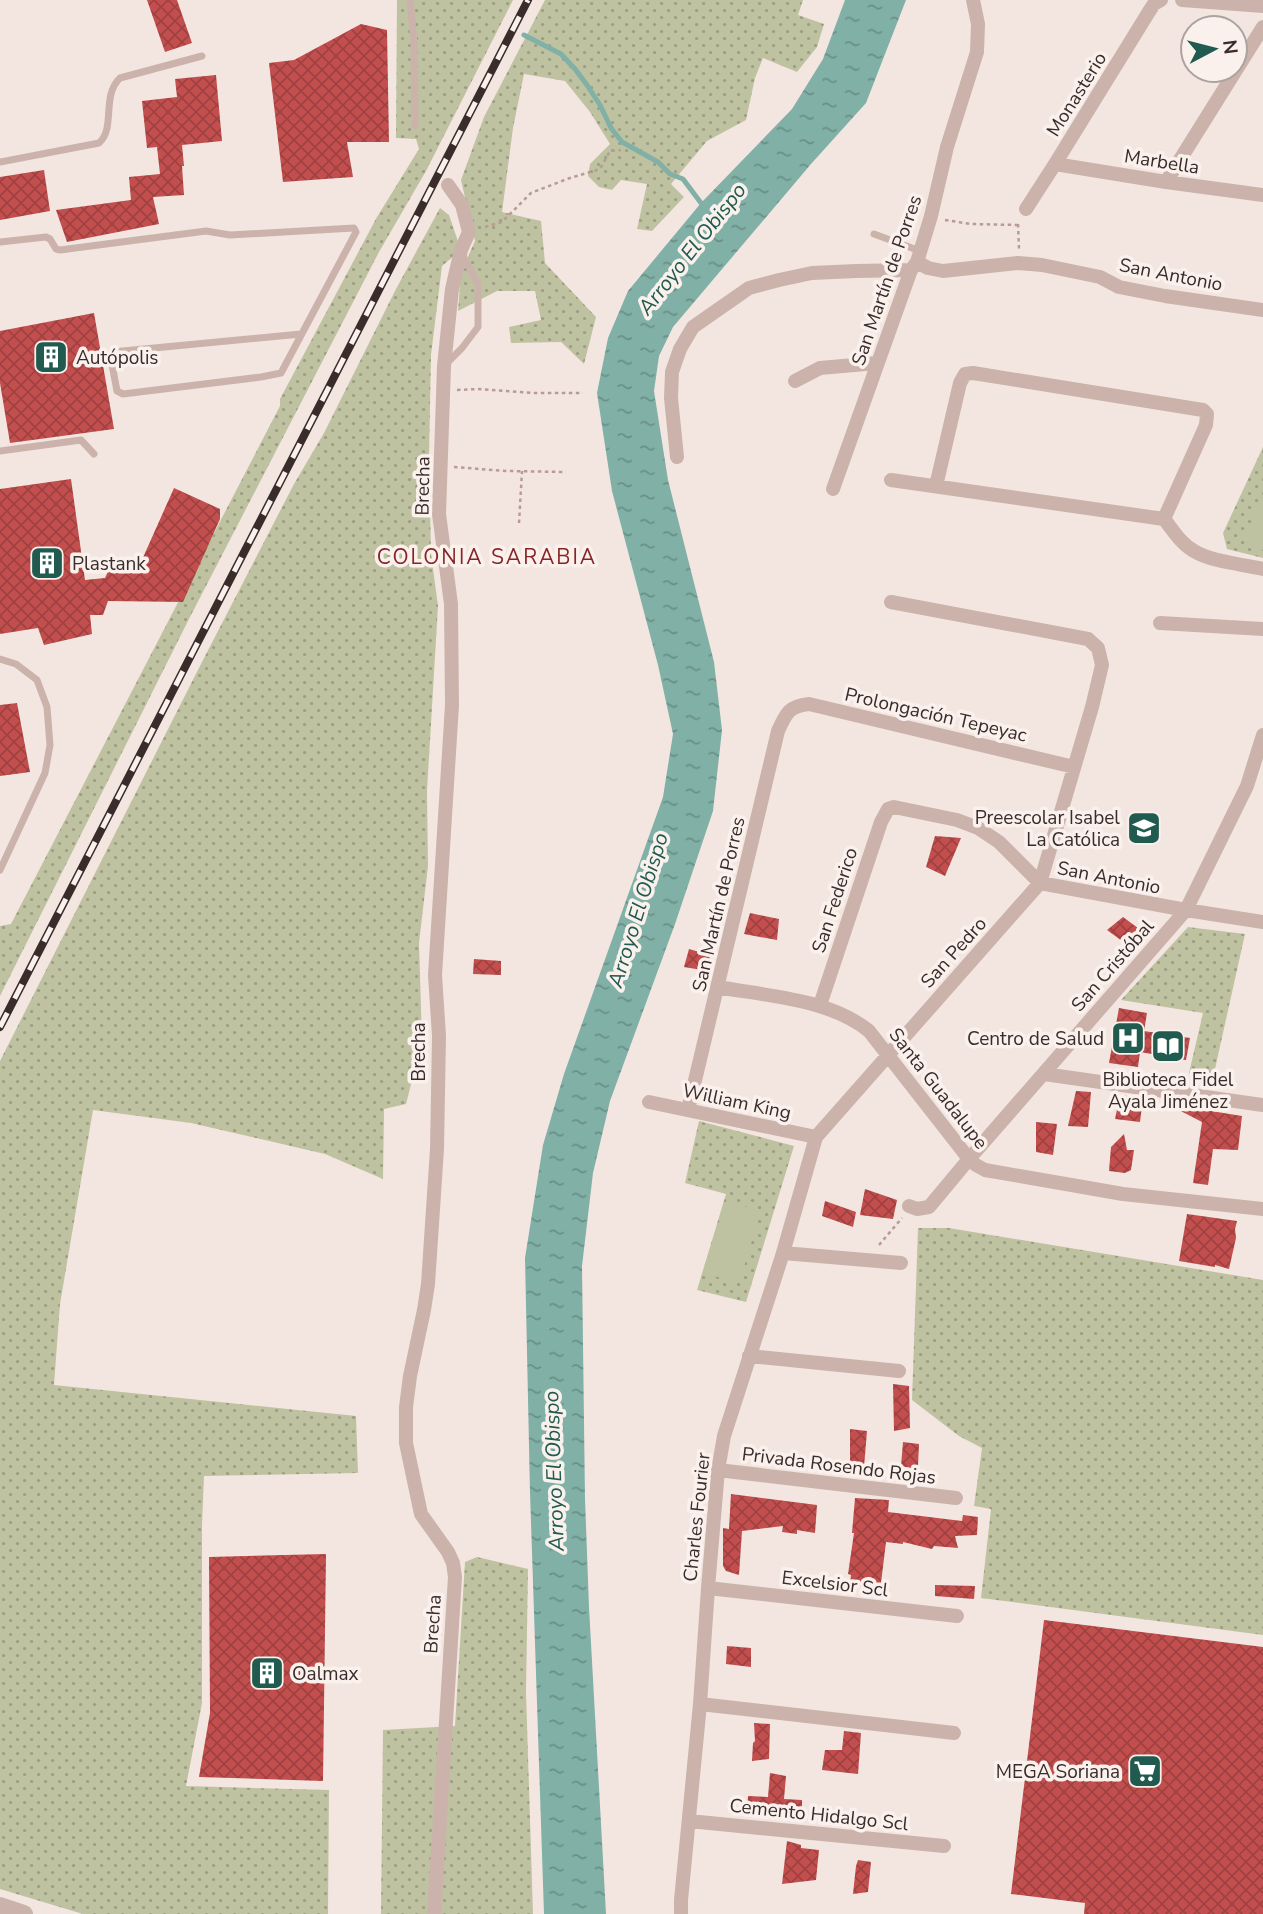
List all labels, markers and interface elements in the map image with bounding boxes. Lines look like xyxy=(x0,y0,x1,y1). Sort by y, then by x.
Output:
north arrow xyxy=(1179,14,1249,84)
text: N xyxy=(1216,38,1244,56)
street label: Monasterio xyxy=(1041,47,1113,142)
street label: Marbella xyxy=(1122,143,1201,181)
water label: Arroyo El Obispo xyxy=(631,177,752,322)
street label: San Martín de Porres xyxy=(846,192,928,369)
street label: San Antonio xyxy=(1117,252,1225,298)
building icon: Autópolis xyxy=(32,338,70,376)
place label: Autópolis xyxy=(76,345,158,371)
street label: Brecha xyxy=(409,456,437,516)
district label: COLONIA SARABIA xyxy=(377,543,597,571)
building icon: Plastank xyxy=(28,544,66,582)
place label: Plastank xyxy=(72,551,146,577)
street label: Prolongación Tepeyac xyxy=(842,681,1030,749)
place label: Preescolar Isabel La Católica xyxy=(975,805,1120,853)
school or university icon: Preescolar Isabel La Católica xyxy=(1125,809,1163,847)
street label: San Martín de Porres xyxy=(686,814,752,994)
water label: Arroyo El Obispo xyxy=(601,829,675,992)
street label: San Federico xyxy=(806,844,864,956)
street label: San Antonio xyxy=(1055,855,1163,901)
street label: San Pedro xyxy=(915,911,993,994)
street label: San Cristóbal xyxy=(1065,914,1160,1017)
hospital icon: Centro de Salud xyxy=(1109,1019,1147,1057)
street label: Brecha xyxy=(406,1022,432,1082)
street label: Santa Guadalupe xyxy=(883,1023,994,1155)
place label: Centro de Salud xyxy=(967,1026,1104,1052)
library icon: Biblioteca Fidel Ayala Jiménez xyxy=(1149,1027,1187,1065)
place label: Biblioteca Fidel Ayala Jiménez xyxy=(1103,1067,1234,1115)
street label: William King xyxy=(680,1078,793,1126)
water label: Arroyo El Obispo xyxy=(537,1390,571,1553)
street label: Privada Rosendo Rojas xyxy=(740,1441,937,1491)
street label: Charles Fourier xyxy=(677,1451,717,1583)
street label: Excelsior Scl xyxy=(780,1565,890,1603)
street label: Brecha xyxy=(418,1594,448,1655)
building icon: Oalmax xyxy=(248,1654,286,1692)
place label: Oalmax xyxy=(292,1661,359,1687)
supermarket icon: MEGA Soriana xyxy=(1126,1752,1164,1790)
place label: MEGA Soriana xyxy=(996,1759,1120,1785)
street label: Cemento Hidalgo Scl xyxy=(728,1793,910,1837)

